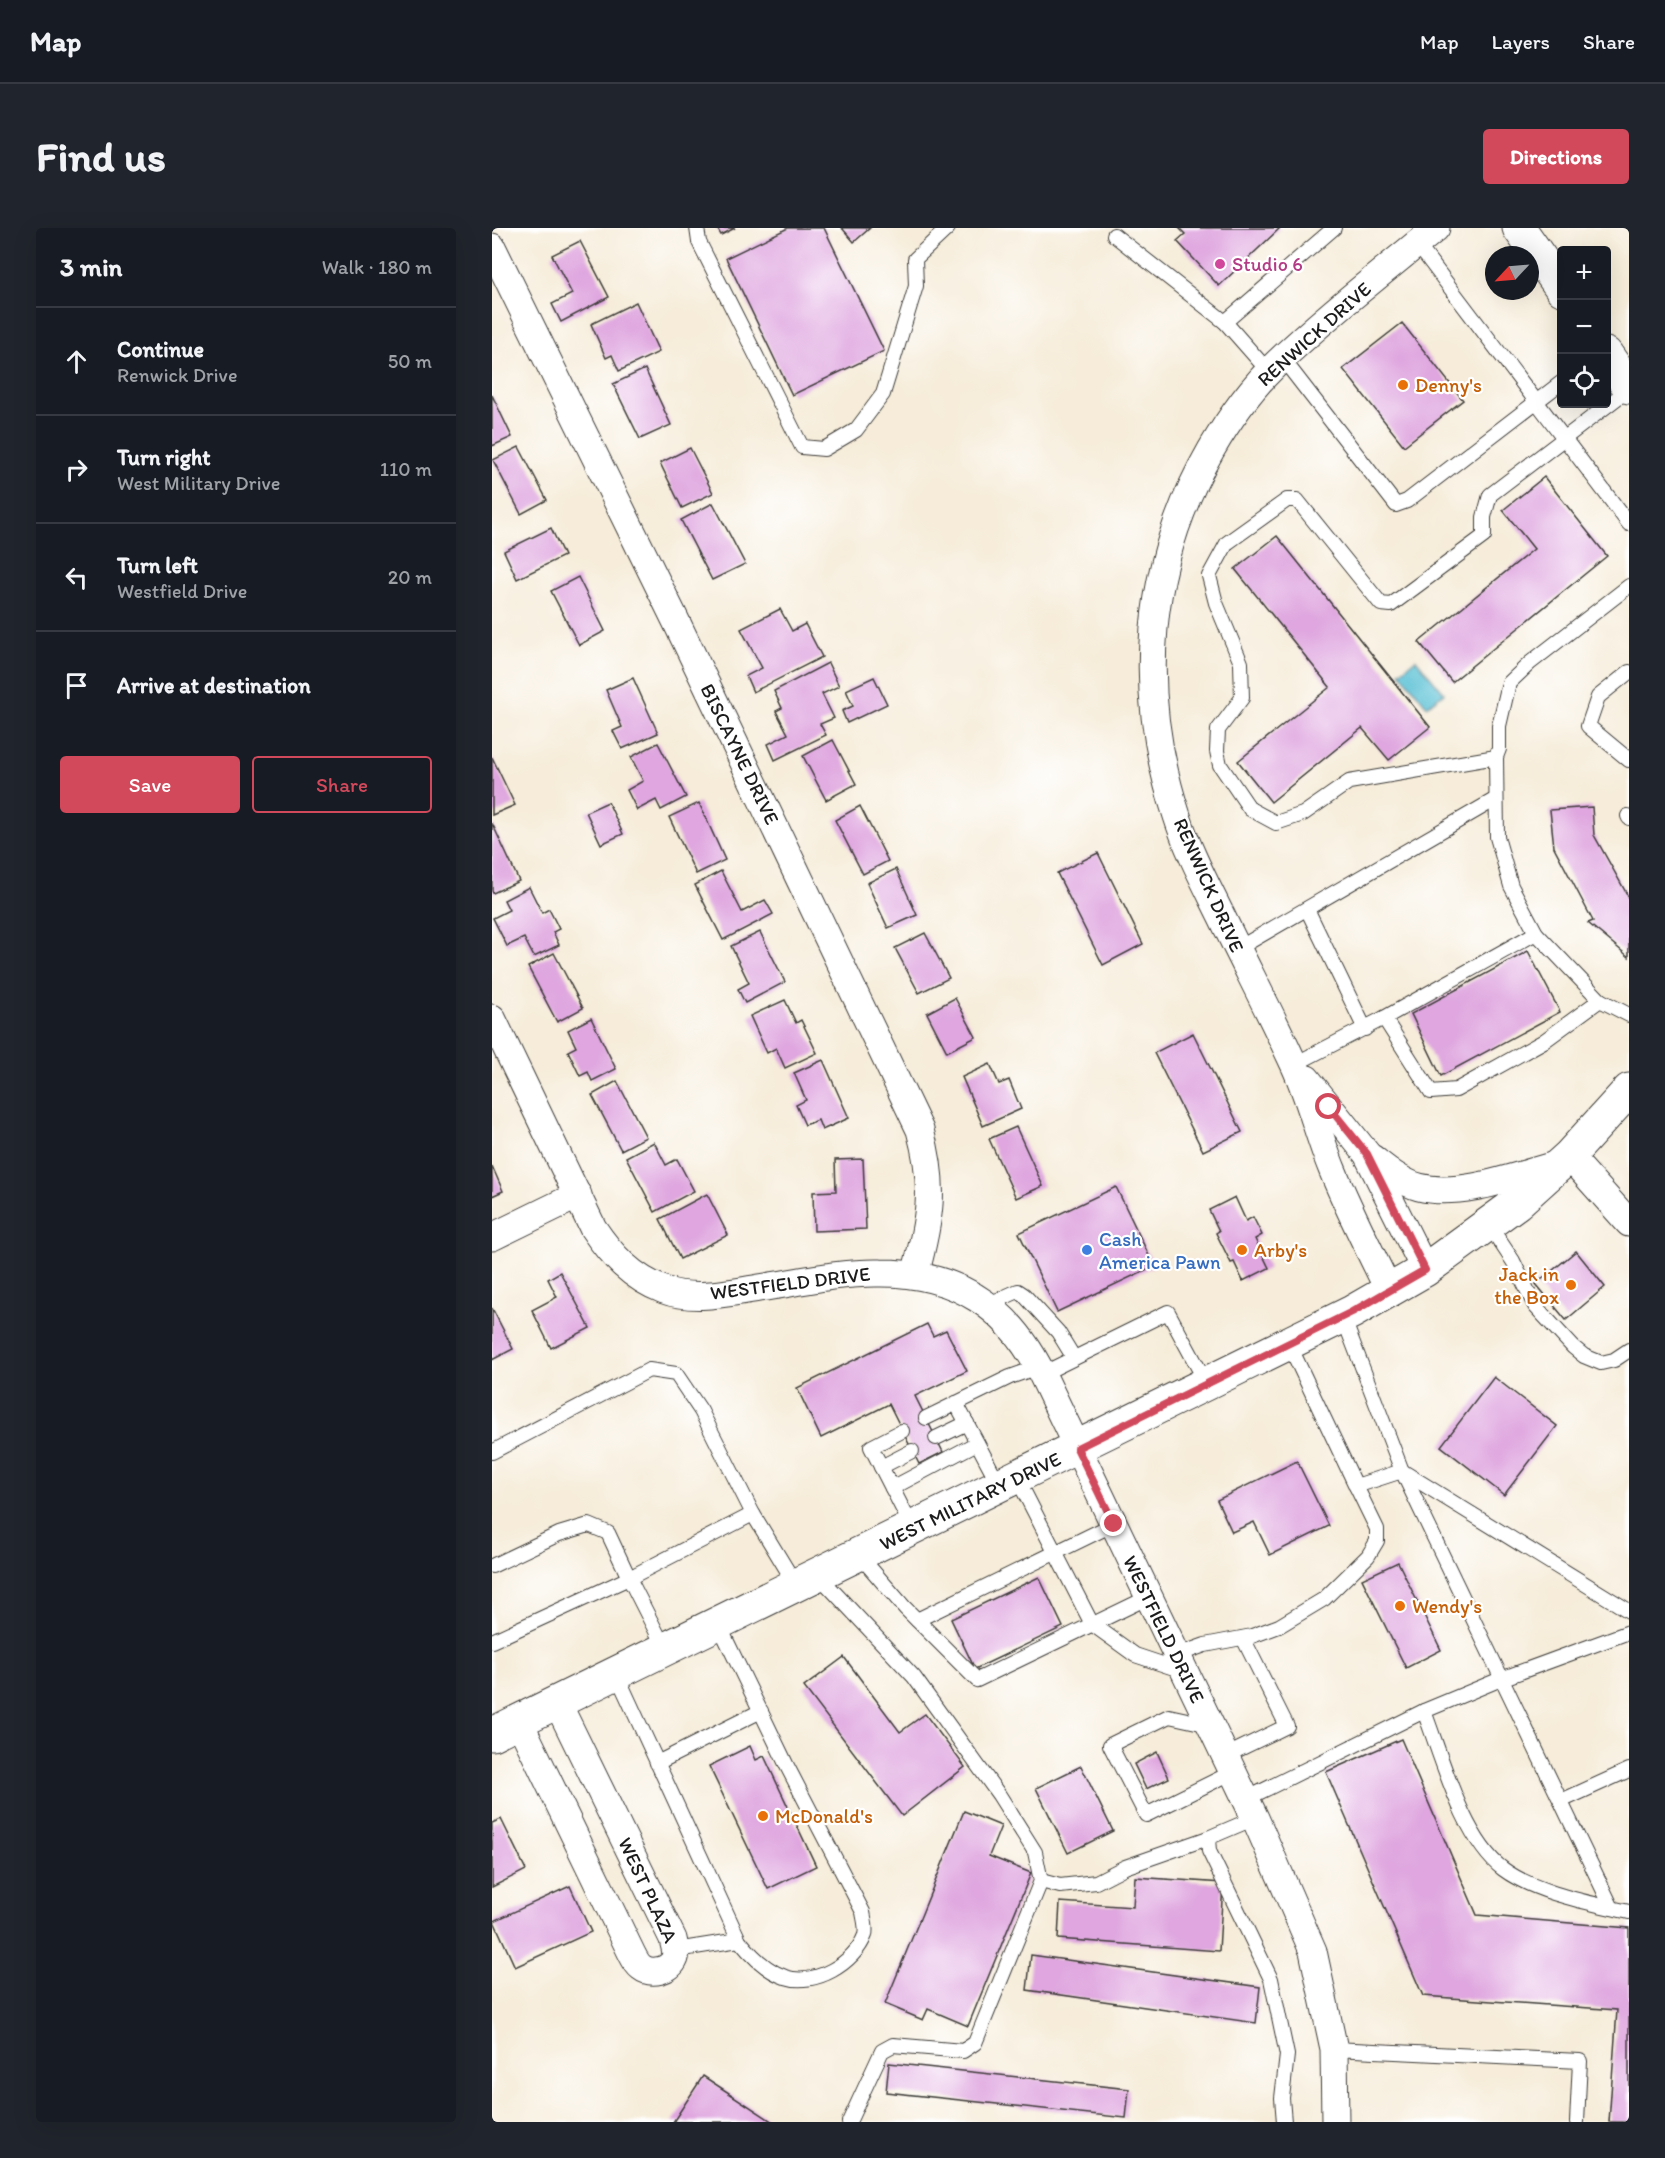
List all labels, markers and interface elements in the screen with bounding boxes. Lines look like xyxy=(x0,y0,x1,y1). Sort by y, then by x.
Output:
text: Map xyxy=(30,24,81,58)
text: Map xyxy=(1420,29,1459,54)
text: Layers xyxy=(1492,29,1550,54)
text: Share xyxy=(1583,29,1635,54)
button: Directions xyxy=(1483,129,1629,184)
text: Find us xyxy=(36,131,166,182)
north arrow xyxy=(1485,246,1539,300)
map controls xyxy=(1557,246,1611,408)
button: + xyxy=(1557,246,1611,300)
text: 3 min xyxy=(60,251,122,283)
place label: Studio 6 xyxy=(1232,252,1303,276)
text: Walk · 180 m xyxy=(322,255,432,279)
marker: Studio 6 xyxy=(1213,257,1227,271)
street label: RENWICK DRIVE xyxy=(1252,277,1376,391)
button: − xyxy=(1557,300,1611,354)
text: Continue xyxy=(117,336,204,363)
icon: ahead xyxy=(60,345,93,378)
text: 50 m xyxy=(388,349,432,373)
button: locate xyxy=(1557,354,1611,408)
text: Renwick Drive xyxy=(117,363,237,387)
place label: Denny's xyxy=(1415,373,1482,397)
marker: Denny's xyxy=(1396,378,1410,392)
text: Turn right xyxy=(117,444,211,471)
icon: right xyxy=(60,453,93,486)
text: 110 m xyxy=(380,457,432,481)
text: West Military Drive xyxy=(117,471,280,495)
text: Turn left xyxy=(117,552,198,579)
icon: left xyxy=(60,561,93,594)
text: 20 m xyxy=(388,565,432,589)
text: Westfield Drive xyxy=(117,579,247,603)
icon: arrive xyxy=(60,669,93,702)
text: Arrive at destination xyxy=(117,672,311,699)
street label: BISCAYNE DRIVE xyxy=(696,680,784,828)
button: Save xyxy=(60,756,240,813)
button: Share xyxy=(252,756,432,813)
street label: RENWICK DRIVE xyxy=(1169,814,1249,956)
route start xyxy=(1315,1093,1341,1119)
place label: Cash America Pawn xyxy=(1099,1227,1221,1274)
place label: Arby's xyxy=(1254,1238,1307,1262)
marker: Cash America Pawn xyxy=(1080,1243,1094,1257)
marker: Arby's xyxy=(1235,1243,1249,1257)
street label: WESTFIELD DRIVE xyxy=(709,1261,871,1305)
place label: Jack in the Box xyxy=(1494,1262,1559,1309)
marker: Jack in the Box xyxy=(1564,1278,1578,1292)
street label: WEST MILITARY DRIVE xyxy=(875,1447,1065,1555)
route end xyxy=(1100,1510,1126,1536)
street label: WESTFIELD DRIVE xyxy=(1118,1551,1210,1707)
place label: Wendy's xyxy=(1412,1594,1482,1618)
marker: Wendy's xyxy=(1393,1599,1407,1613)
place label: McDonald's xyxy=(775,1804,873,1828)
marker: McDonald's xyxy=(756,1809,770,1823)
street label: WEST PLAZA xyxy=(613,1833,683,1947)

